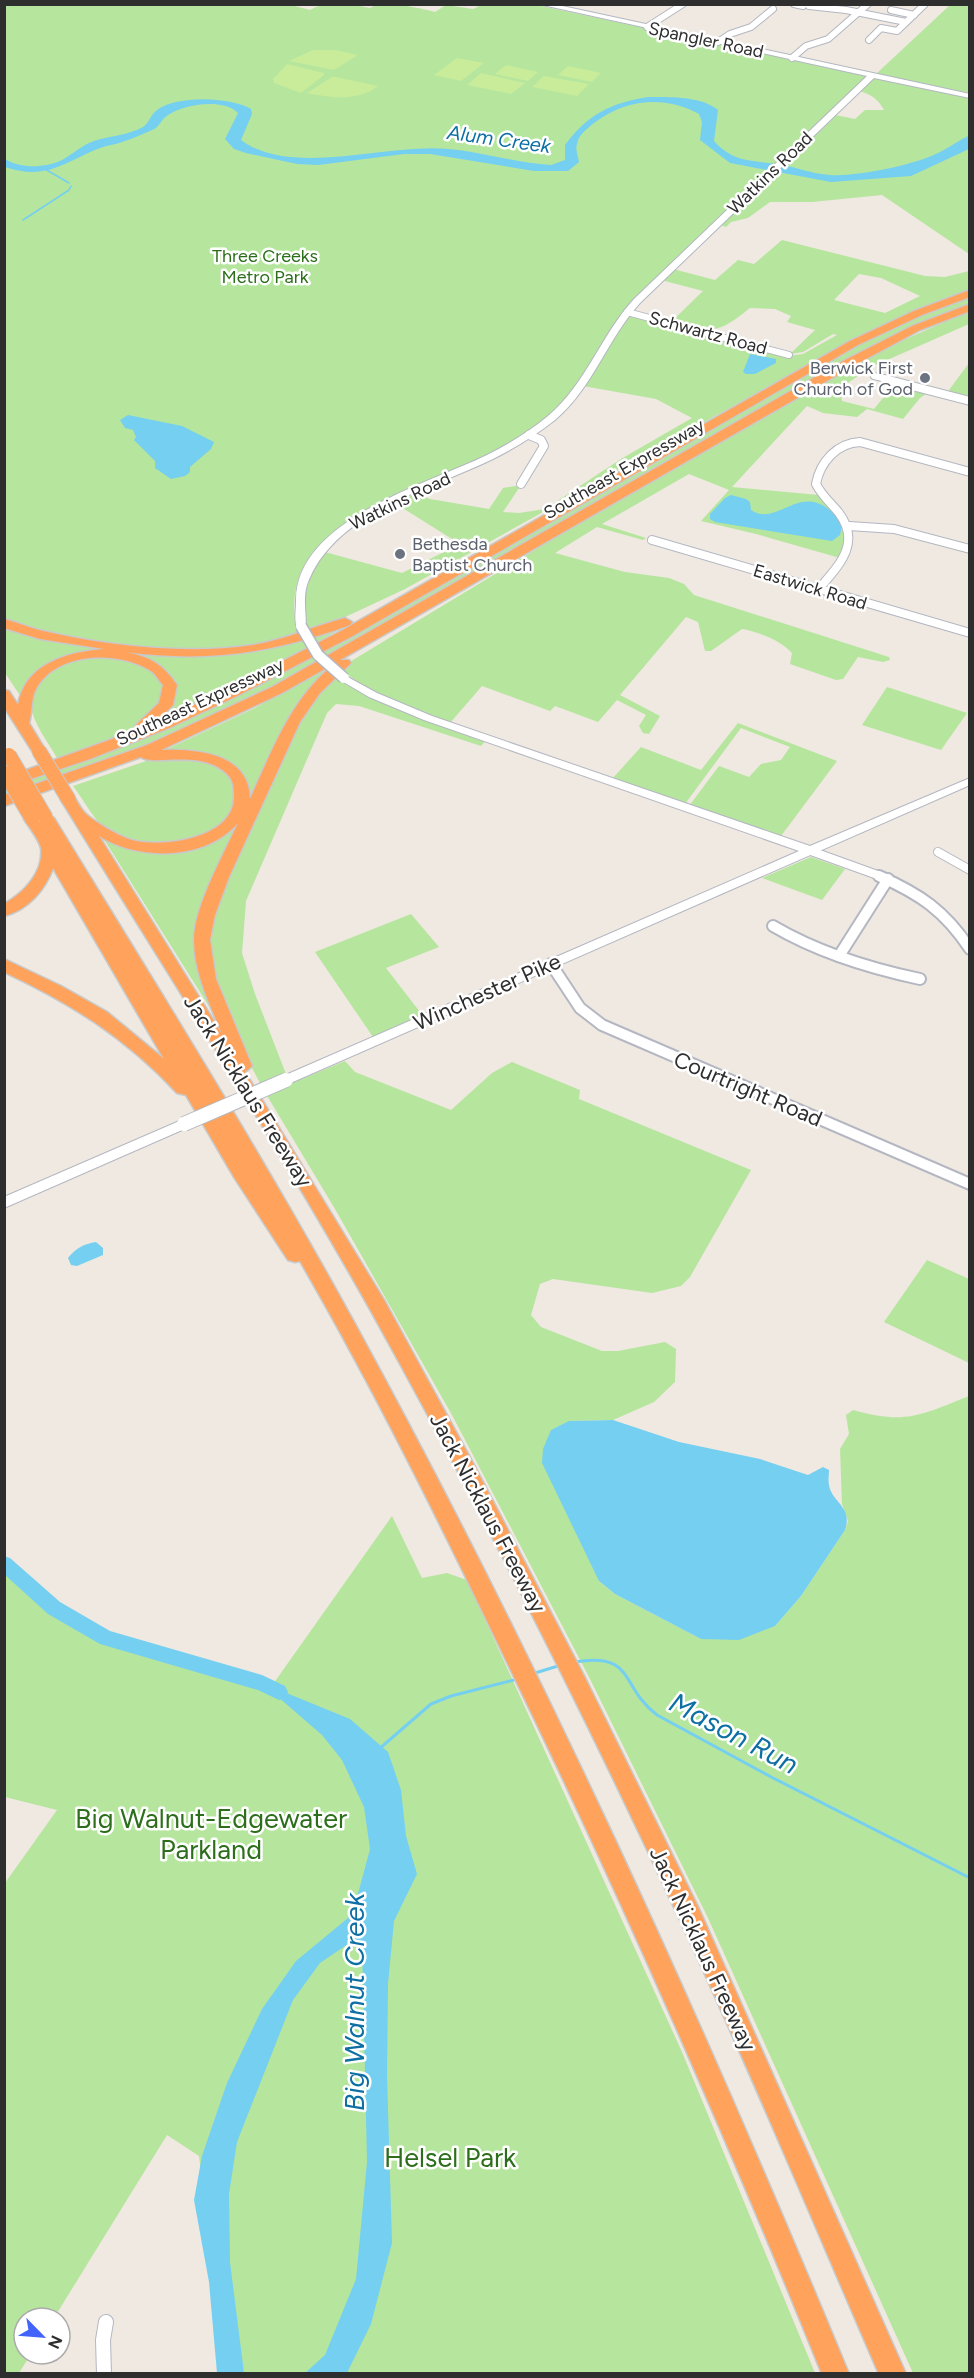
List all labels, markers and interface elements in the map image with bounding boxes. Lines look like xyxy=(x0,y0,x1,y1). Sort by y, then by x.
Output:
street label: Spangler Road xyxy=(646,17,766,63)
water label: Alum Creek xyxy=(445,120,553,158)
street label: Watkins Road xyxy=(723,127,817,219)
park label: Three Creeks Metro Park xyxy=(212,245,318,288)
street label: Schwartz Road xyxy=(647,307,769,359)
place label: Berwick First Church of God xyxy=(793,357,913,400)
marker: Berwick First Church of God xyxy=(918,371,932,385)
street label: Southeast Expressway xyxy=(540,414,709,524)
street label: Watkins Road xyxy=(346,467,454,535)
place label: Bethesda Baptist Church xyxy=(412,533,532,576)
marker: Bethesda Baptist Church xyxy=(393,547,407,561)
street label: Eastwick Road xyxy=(751,559,869,615)
street label: Southeast Expressway xyxy=(113,653,288,750)
street label: Winchester Pike xyxy=(409,947,565,1037)
street label: Jack Nicklaus Freeway xyxy=(178,990,318,1193)
street label: Courtright Road xyxy=(670,1046,826,1132)
street label: Jack Nicklaus Freeway xyxy=(424,1409,552,1618)
water label: Mason Run xyxy=(664,1685,804,1781)
park label: Big Walnut-Edgewater Parkland xyxy=(75,1802,347,1866)
street label: Jack Nicklaus Freeway xyxy=(644,1843,762,2056)
water label: Big Walnut Creek xyxy=(337,1891,371,2111)
park label: Helsel Park xyxy=(384,2141,517,2174)
north arrow xyxy=(12,2306,72,2366)
text: N xyxy=(44,2333,66,2352)

